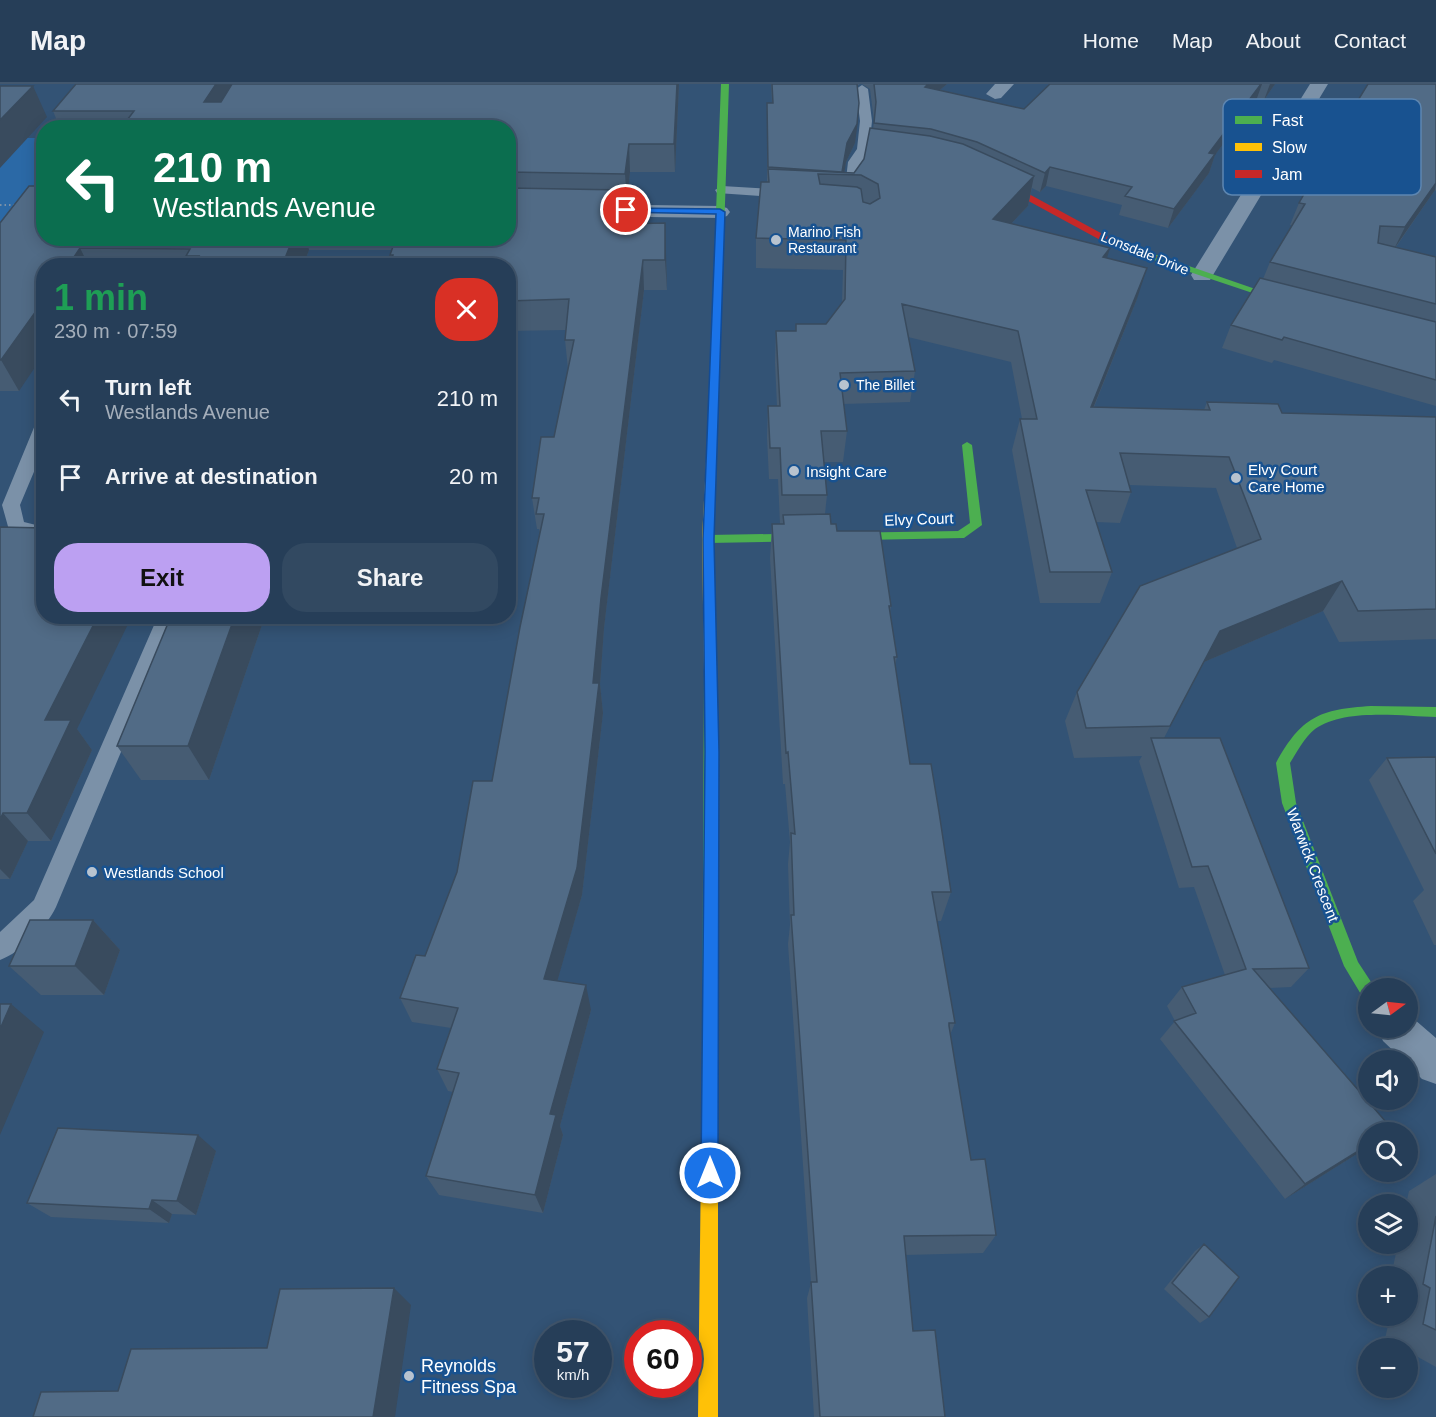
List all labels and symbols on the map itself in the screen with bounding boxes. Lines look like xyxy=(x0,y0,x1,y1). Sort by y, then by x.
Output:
legend xyxy=(1223,99,1421,195)
text: Fast xyxy=(1272,112,1304,129)
text: Slow xyxy=(1272,139,1307,156)
text: Jam xyxy=(1272,166,1302,183)
pin xyxy=(600,184,651,235)
place label: Marino Fish Restaurant xyxy=(788,224,861,256)
street label: Lonsdale Drive xyxy=(1099,228,1191,278)
marker: Marino Fish Restaurant xyxy=(769,233,783,247)
place label: The Billet xyxy=(856,377,914,393)
marker: The Billet xyxy=(837,378,851,392)
place label: Elvy Court Care Home xyxy=(1248,461,1325,495)
place label: Insight Care xyxy=(806,463,887,480)
marker: Insight Care xyxy=(787,464,801,478)
marker: Elvy Court Care Home xyxy=(1229,471,1243,485)
street label: Elvy Court xyxy=(884,509,955,529)
street label: Warwick Crescent xyxy=(1284,806,1343,925)
place label: Westlands School xyxy=(104,864,224,881)
marker: Westlands School xyxy=(85,865,99,879)
north arrow xyxy=(1358,978,1418,1038)
position arrow xyxy=(678,1141,742,1205)
speed limit sign: 60 xyxy=(624,1320,702,1398)
place label: Reynolds Fitness Spa xyxy=(421,1356,517,1397)
marker: Reynolds Fitness Spa xyxy=(402,1369,416,1383)

